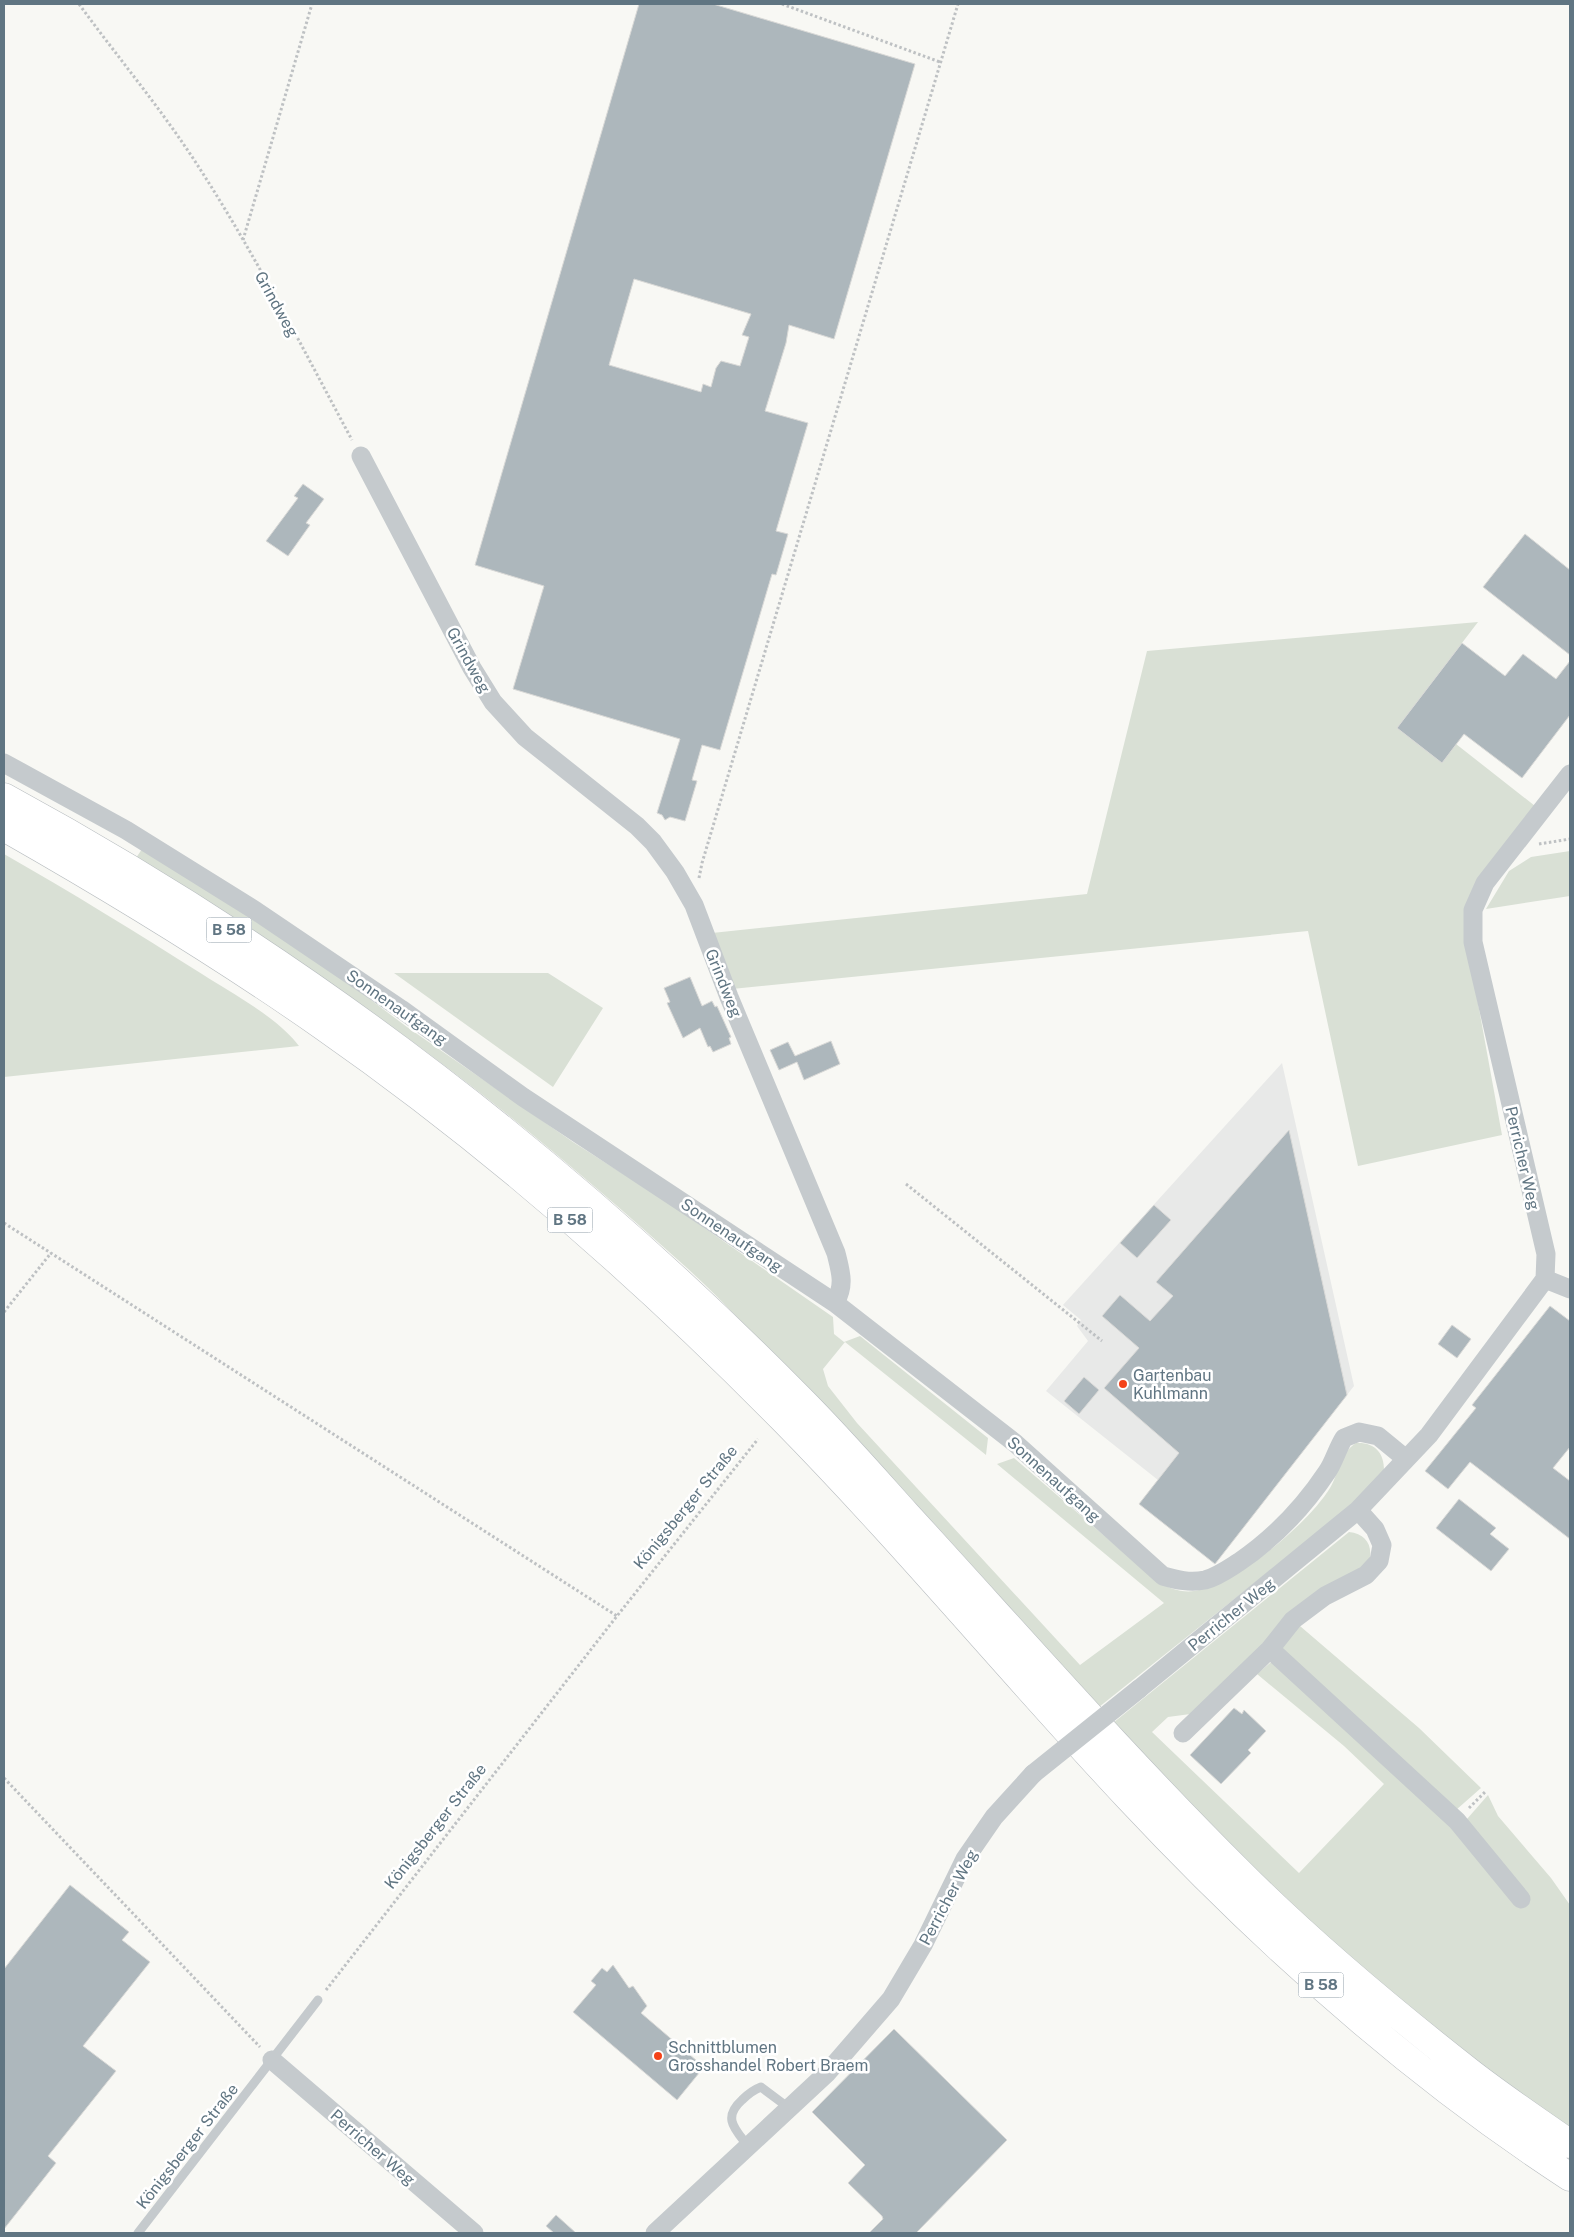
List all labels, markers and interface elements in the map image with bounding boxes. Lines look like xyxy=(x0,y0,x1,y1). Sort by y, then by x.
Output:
street label: Grindweg xyxy=(251,268,302,340)
street label: Grindweg xyxy=(443,624,494,696)
road number: B 58 xyxy=(206,918,252,942)
street label: Grindweg xyxy=(701,946,746,1020)
street label: Sonnenaufgang xyxy=(343,966,451,1049)
street label: Perricher Weg xyxy=(1501,1104,1544,1212)
street label: Sonnenaufgang xyxy=(677,1194,786,1276)
road number: B 58 xyxy=(548,1208,592,1232)
place label: Gartenbau Kuhlmann xyxy=(1133,1366,1211,1403)
marker: Gartenbau Kuhlmann xyxy=(1117,1378,1129,1390)
street label: Sonnenaufgang xyxy=(1003,1433,1104,1526)
street label: Königsberger Straße xyxy=(630,1442,741,1573)
street label: Perricher Weg xyxy=(1184,1574,1278,1655)
street label: Königsberger Straße xyxy=(381,1760,490,1893)
street label: Perricher Weg xyxy=(915,1846,982,1948)
road number: B 58 xyxy=(1298,1972,1344,1998)
place label: Schnittblumen Grosshandel Robert Braem xyxy=(668,2038,868,2075)
marker: Schnittblumen Grosshandel Robert Braem xyxy=(652,2050,664,2062)
street label: Königsberger Straße xyxy=(133,2080,242,2213)
street label: Perricher Weg xyxy=(327,2106,419,2189)

